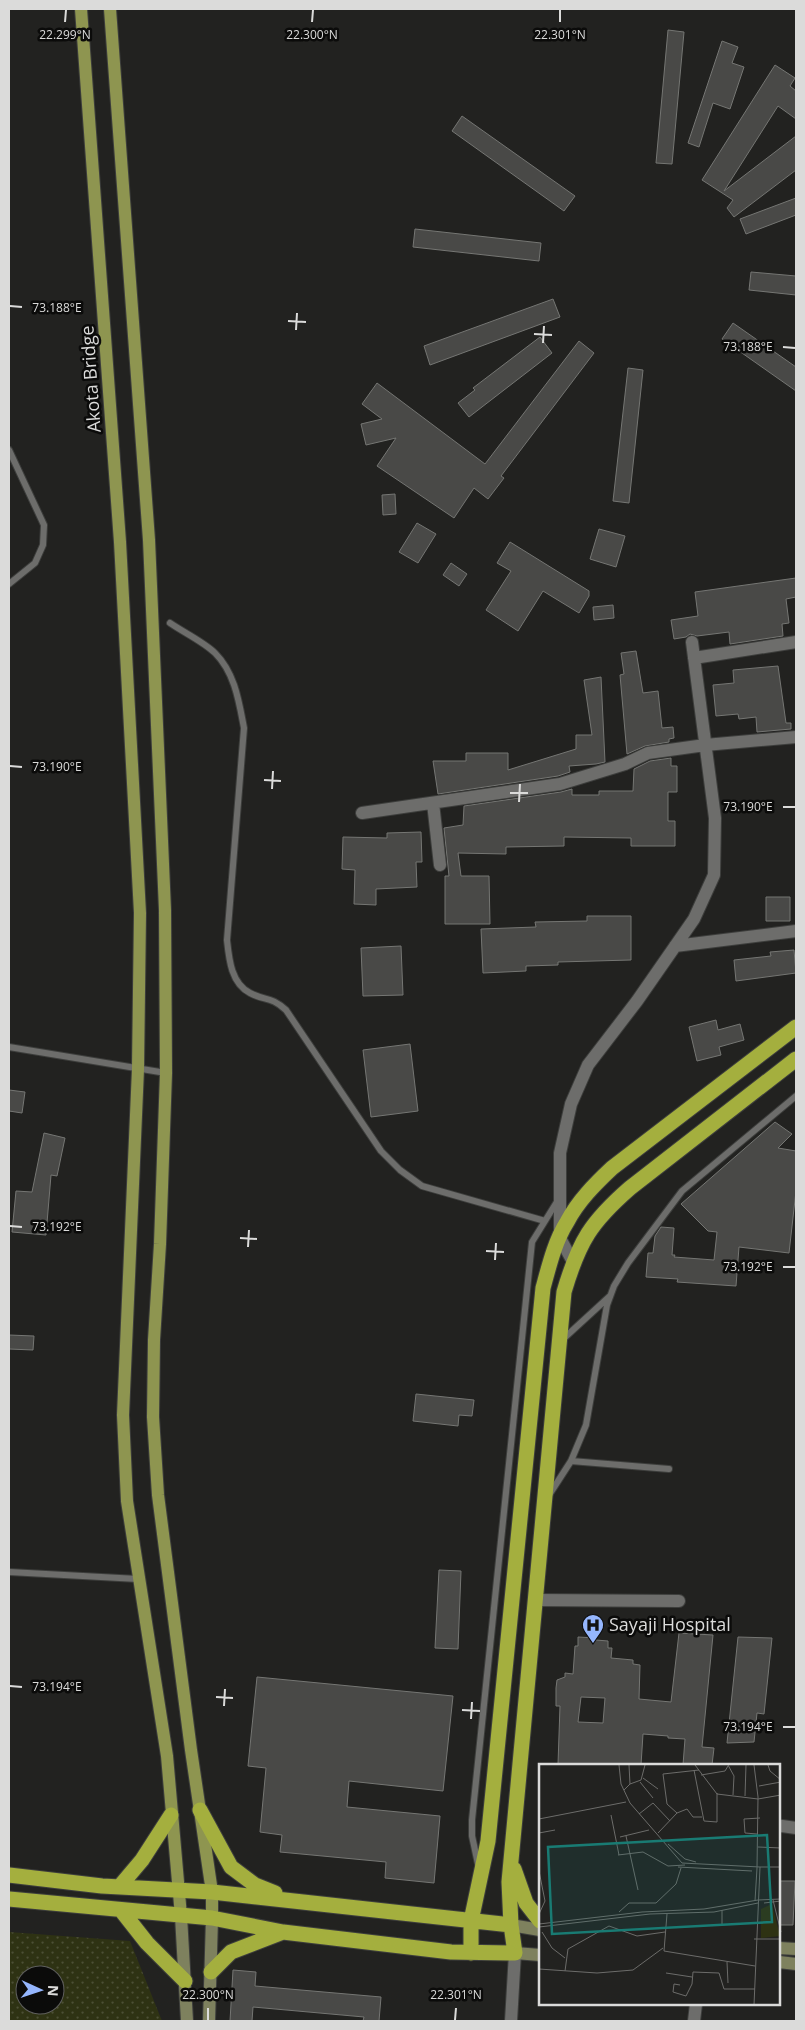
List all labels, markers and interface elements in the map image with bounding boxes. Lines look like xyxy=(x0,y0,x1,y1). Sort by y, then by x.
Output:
text: 22.299°N xyxy=(39,26,91,43)
text: 22.300°N xyxy=(286,26,338,43)
text: 22.301°N xyxy=(534,26,586,43)
text: 73.188°E xyxy=(32,299,82,316)
street label: Akota Bridge xyxy=(74,325,106,433)
text: 73.188°E xyxy=(723,338,773,355)
text: 73.190°E xyxy=(32,758,82,775)
text: 73.190°E xyxy=(723,798,773,815)
text: 73.192°E xyxy=(32,1218,82,1235)
text: 73.192°E xyxy=(723,1258,773,1275)
place label: Sayaji Hospital xyxy=(609,1612,731,1636)
hospital icon: Sayaji Hospital xyxy=(581,1613,605,1644)
text: 73.194°E xyxy=(32,1678,82,1695)
text: 73.194°E xyxy=(723,1718,773,1735)
inset map xyxy=(539,1764,780,2005)
north arrow xyxy=(15,1965,65,2015)
text: N xyxy=(44,1985,63,1997)
text: 22.300°N xyxy=(182,1986,234,2003)
text: 22.301°N xyxy=(430,1986,482,2003)

